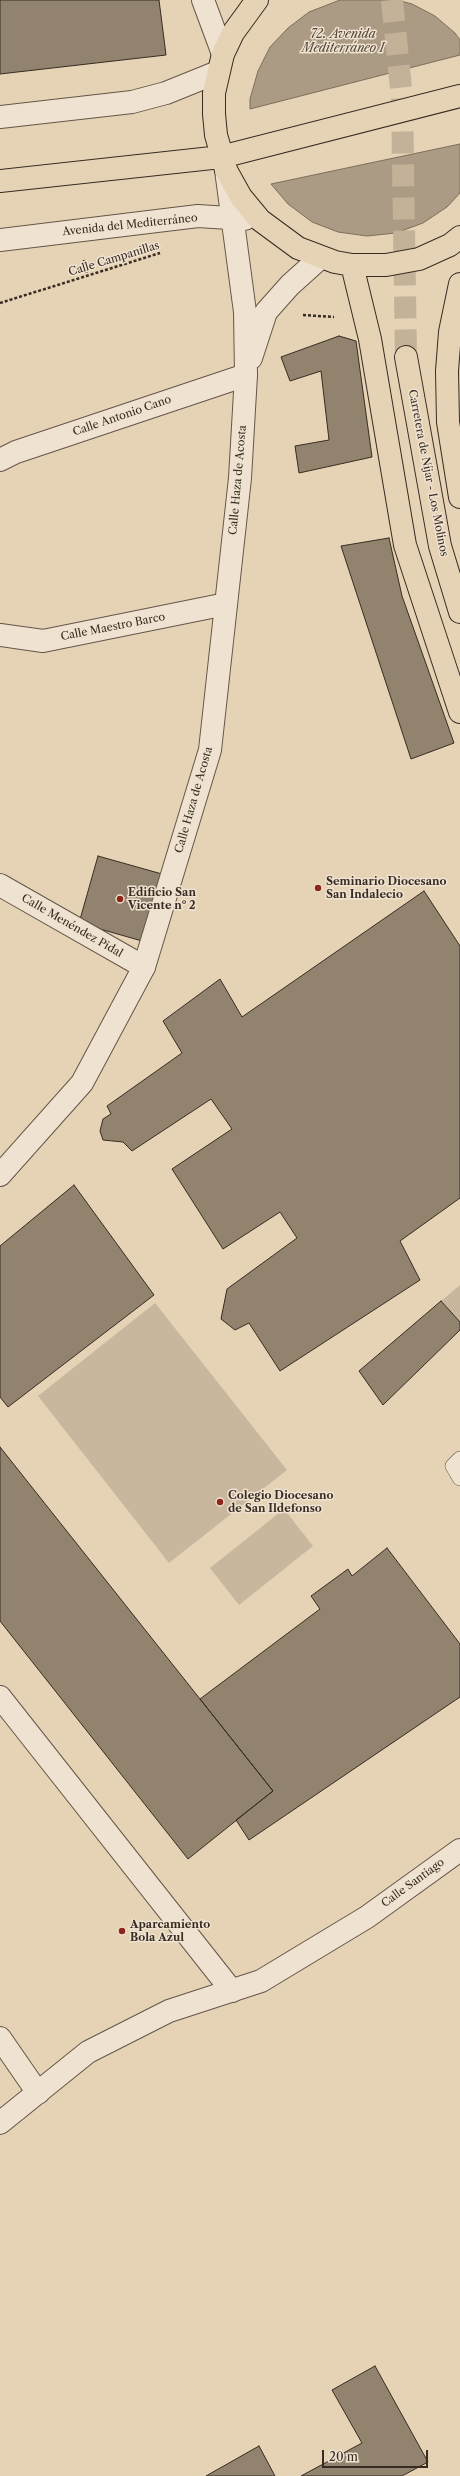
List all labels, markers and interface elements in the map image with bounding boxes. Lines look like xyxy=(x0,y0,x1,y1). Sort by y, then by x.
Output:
water label: 72. Avenida Mediterráneo I xyxy=(302,28,384,56)
street label: Avenida del Mediterráneo xyxy=(62,211,198,239)
street label: Calle Campanillas xyxy=(67,239,161,279)
street label: Carretera de Níjar - Los Molinos xyxy=(405,388,451,558)
street label: Calle Antonio Cano xyxy=(71,393,173,439)
street label: Calle Haza de Acosta xyxy=(227,425,249,535)
street label: Calle Maestro Barco xyxy=(60,610,166,644)
street label: Calle Haza de Acosta xyxy=(172,745,216,855)
place label: Seminario Diocesano San Indalecio xyxy=(326,875,447,901)
marker: Seminario Diocesano San Indalecio xyxy=(313,883,323,893)
place label: Edificio San Vicente nº 2 xyxy=(128,886,196,912)
street label: Calle Menéndez Pidal xyxy=(19,892,125,960)
marker: Edificio San Vicente nº 2 xyxy=(115,894,125,904)
place label: Colegio Diocesano de San Ildefonso xyxy=(228,1489,333,1515)
marker: Colegio Diocesano de San Ildefonso xyxy=(215,1497,225,1507)
street label: Calle Santiago xyxy=(379,1856,447,1910)
place label: Aparcamiento Bola Azul xyxy=(130,1918,210,1944)
marker: Aparcamiento Bola Azul xyxy=(117,1926,127,1936)
scale bar xyxy=(324,2442,430,2468)
text: 20 m xyxy=(329,2449,358,2464)

